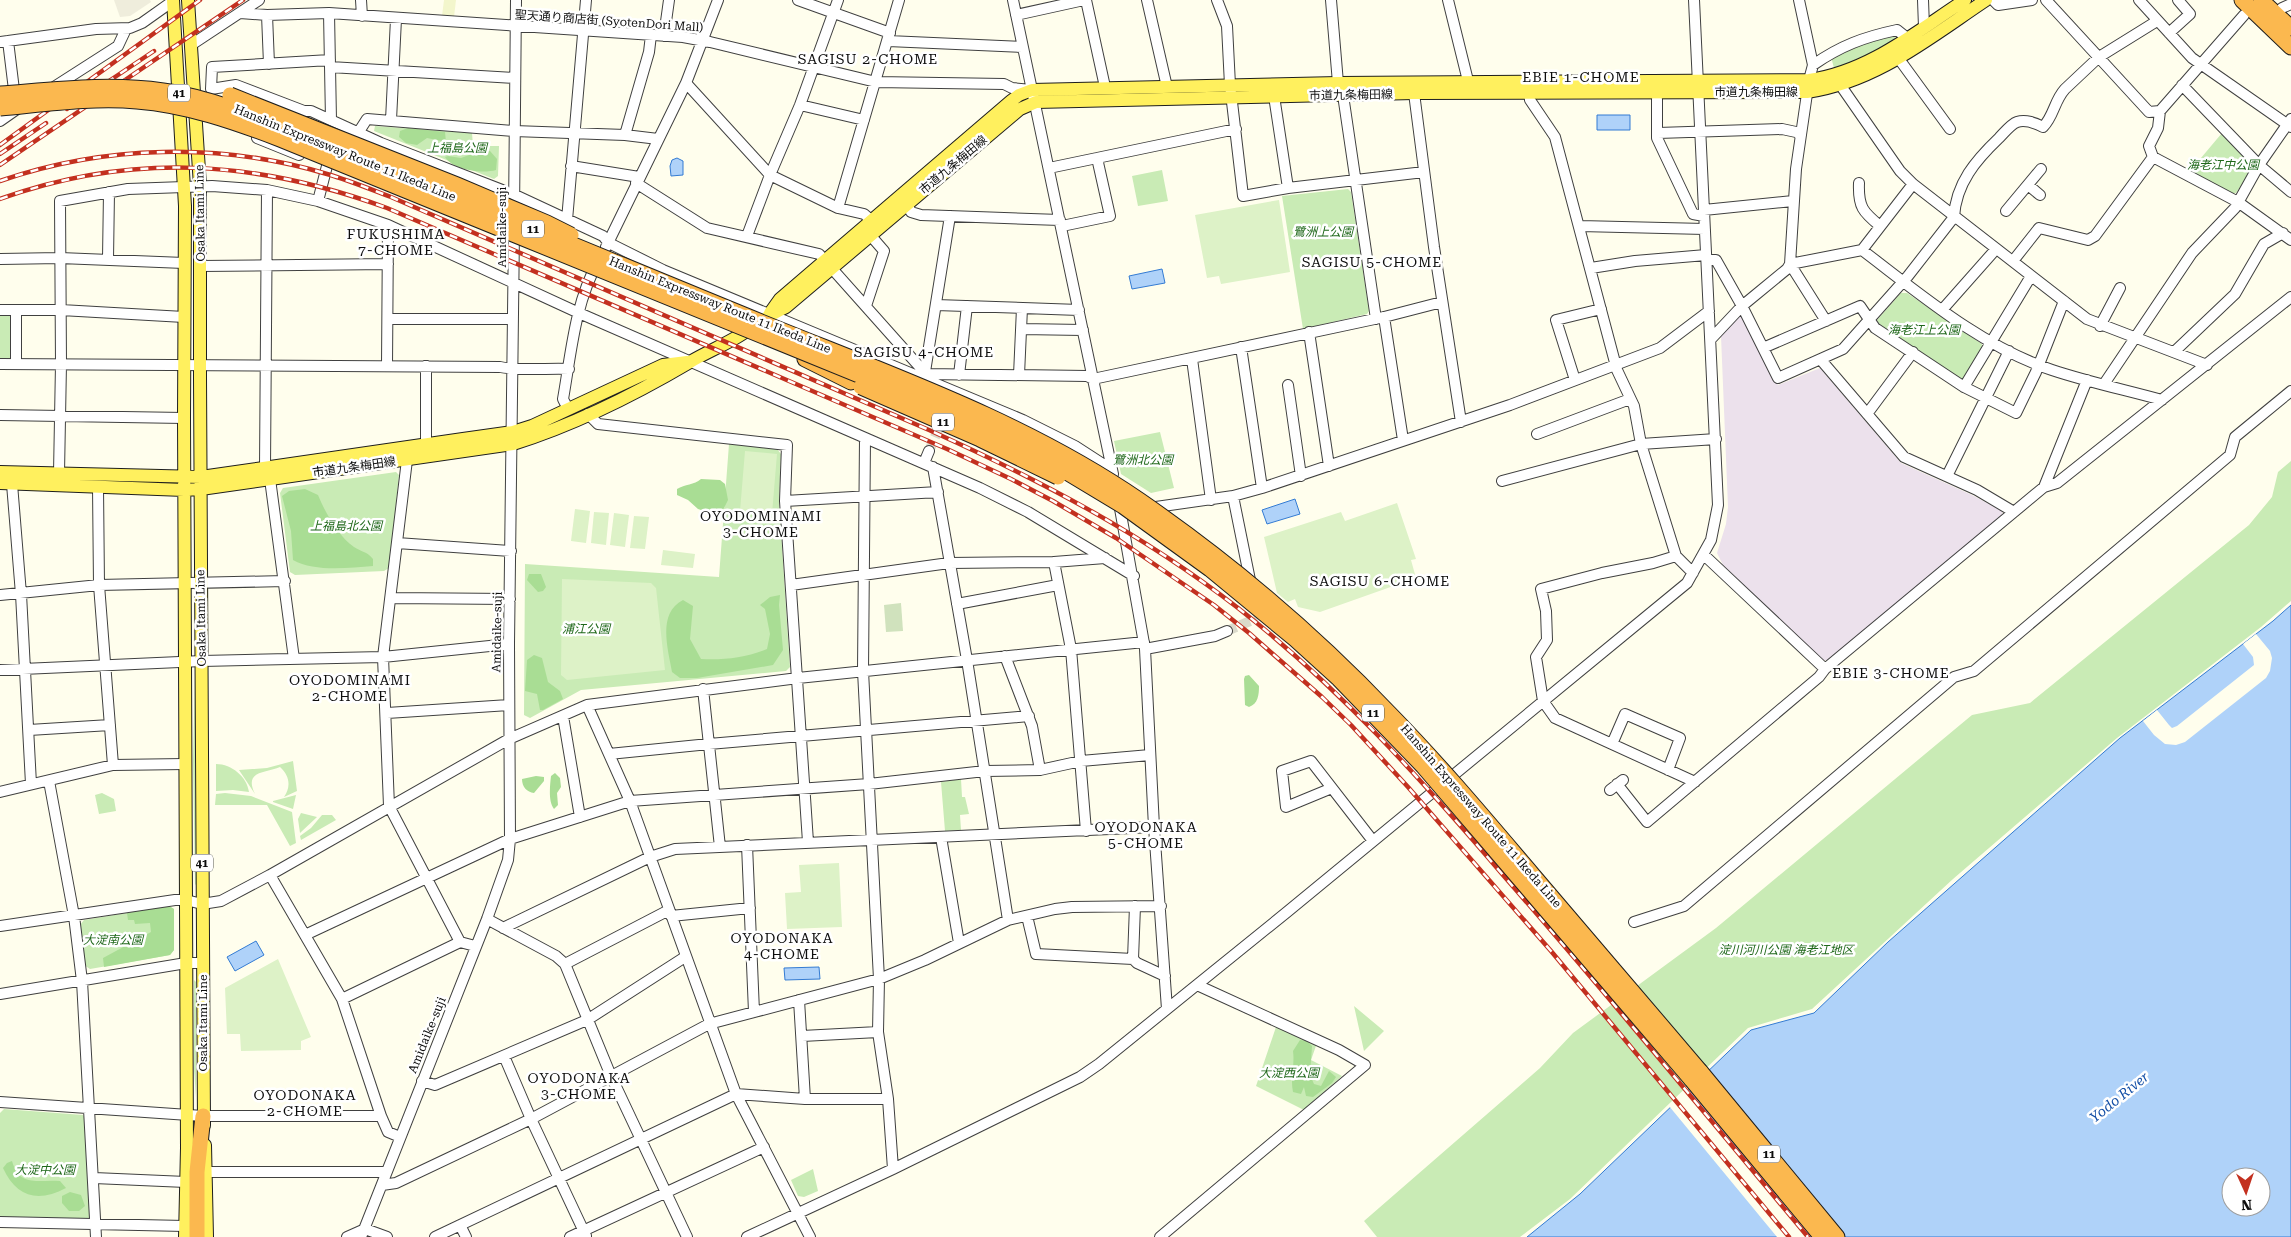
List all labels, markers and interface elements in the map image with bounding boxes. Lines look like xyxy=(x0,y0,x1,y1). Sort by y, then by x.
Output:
street label: 聖天通り商店街 (SyotenDori Mall) xyxy=(514,7,704,35)
district label: SAGISU 2-CHOME xyxy=(798,51,938,67)
district label: EBIE 1-CHOME xyxy=(1522,69,1640,85)
road number: 41 xyxy=(168,85,190,102)
street label: 市道九条梅田線 xyxy=(1714,85,1798,99)
street label: 市道九条梅田線 xyxy=(1309,87,1393,103)
street label: Hanshin Expressway Route 11 Ikeda Line xyxy=(232,102,458,204)
street label: 市道九条梅田線 xyxy=(916,133,990,197)
park label: 上福島公園 xyxy=(427,141,489,155)
park label: 海老江中公園 xyxy=(2187,158,2261,172)
street label: Osaka Itami Line xyxy=(192,164,208,262)
street label: Amidaike-suji xyxy=(495,186,509,267)
road number: 11 xyxy=(522,220,544,238)
park label: 鷺洲上公園 xyxy=(1293,225,1355,239)
district label: FUKUSHIMA 7-CHOME xyxy=(347,226,445,258)
street label: Hanshin Expressway Route 11 Ikeda Line xyxy=(607,254,833,356)
district label: SAGISU 5-CHOME xyxy=(1302,254,1442,270)
park label: 海老江上公園 xyxy=(1888,323,1962,337)
district label: SAGISU 4-CHOME xyxy=(854,344,994,360)
road number: 11 xyxy=(932,414,954,431)
park label: 鷺洲北公園 xyxy=(1113,453,1175,467)
street label: 市道九条梅田線 xyxy=(311,454,397,480)
district label: OYODOMINAMI 3-CHOME xyxy=(700,508,822,540)
park label: 上福島北公園 xyxy=(310,519,384,533)
street label: Osaka Itami Line xyxy=(193,569,209,667)
district label: SAGISU 6-CHOME xyxy=(1310,573,1450,589)
street label: Amidaike-suji xyxy=(489,591,505,673)
park label: 浦江公園 xyxy=(562,622,612,636)
district label: EBIE 3-CHOME xyxy=(1832,665,1950,681)
district label: OYODOMINAMI 2-CHOME xyxy=(289,672,411,704)
road number: 11 xyxy=(1362,704,1384,721)
street label: Hanshin Expressway Route 11 Ikeda Line xyxy=(1398,722,1565,911)
district label: OYODONAKA 5-CHOME xyxy=(1095,819,1197,851)
road number: 41 xyxy=(191,854,213,871)
district label: OYODONAKA 4-CHOME xyxy=(731,930,833,962)
park label: 大淀南公園 xyxy=(83,933,145,947)
park label: 淀川河川公園 海老江地区 xyxy=(1718,943,1856,957)
street label: Osaka Itami Line xyxy=(196,974,210,1072)
street label: Amidaike-suji xyxy=(405,995,449,1075)
park label: 大淀西公園 xyxy=(1259,1066,1321,1080)
water label: Yodo River xyxy=(2086,1068,2152,1126)
district label: OYODONAKA 3-CHOME xyxy=(528,1070,630,1102)
district label: OYODONAKA 2-CHOME xyxy=(254,1087,356,1119)
road number: 11 xyxy=(1758,1146,1780,1162)
park label: 大淀中公園 xyxy=(15,1163,77,1177)
north arrow xyxy=(2221,1167,2271,1217)
text: N xyxy=(2241,1197,2252,1213)

